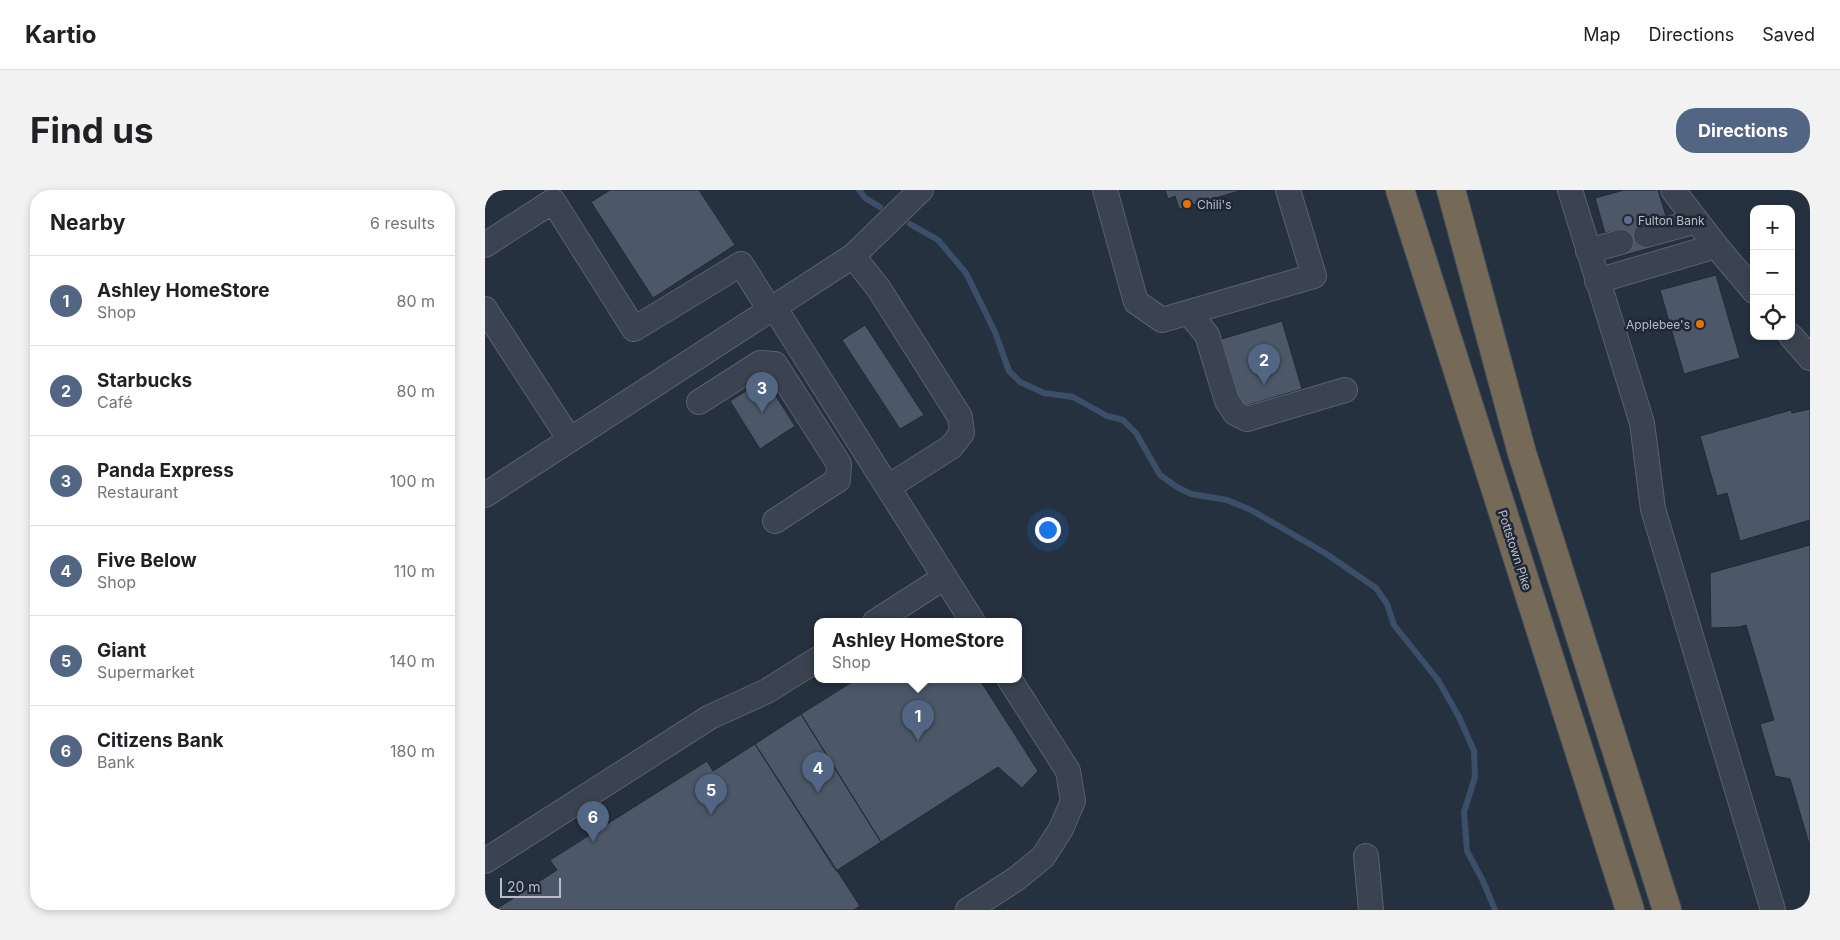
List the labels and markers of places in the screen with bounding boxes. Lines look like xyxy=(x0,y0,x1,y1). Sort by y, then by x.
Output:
place label: Chili's xyxy=(1197,197,1232,212)
marker: Chili's xyxy=(1181,198,1193,210)
place label: Fulton Bank xyxy=(1638,213,1705,228)
marker: Fulton Bank xyxy=(1622,214,1634,226)
place label: Applebee's xyxy=(1626,317,1690,332)
marker: Applebee's xyxy=(1694,318,1706,330)
pin: 2 xyxy=(1248,344,1280,385)
pin: 3 xyxy=(746,372,778,413)
pin: 1 xyxy=(902,700,934,741)
pin: 4 xyxy=(802,752,834,793)
pin: 5 xyxy=(695,774,727,815)
pin: 6 xyxy=(577,801,609,842)

